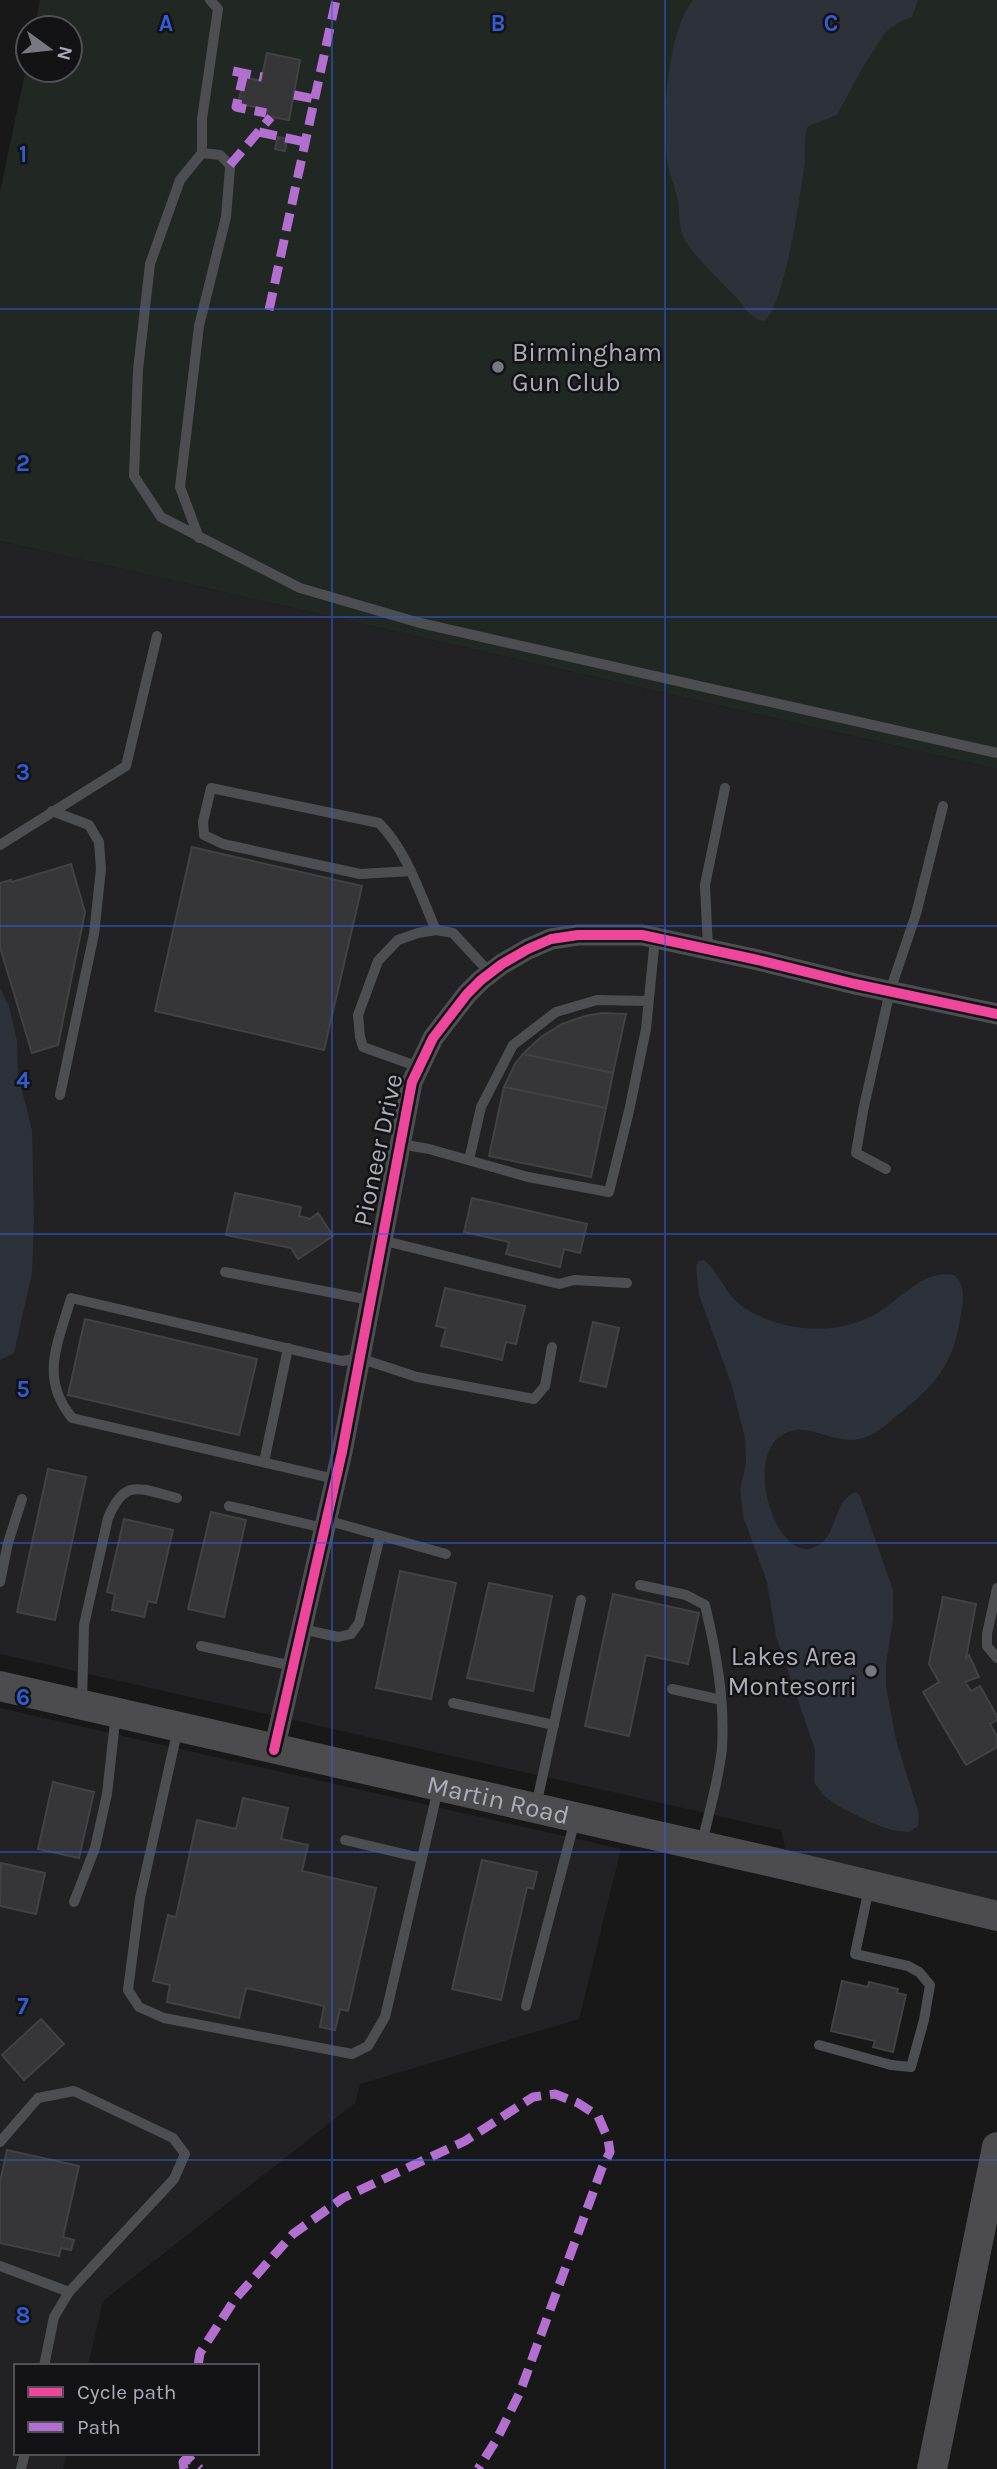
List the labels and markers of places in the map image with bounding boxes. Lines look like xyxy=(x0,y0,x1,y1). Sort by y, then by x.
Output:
place label: Birmingham Gun Club xyxy=(512,337,662,398)
marker: Birmingham Gun Club xyxy=(490,359,506,375)
place label: Lakes Area Montesorri xyxy=(728,1641,857,1702)
marker: Lakes Area Montesorri xyxy=(863,1663,879,1679)

